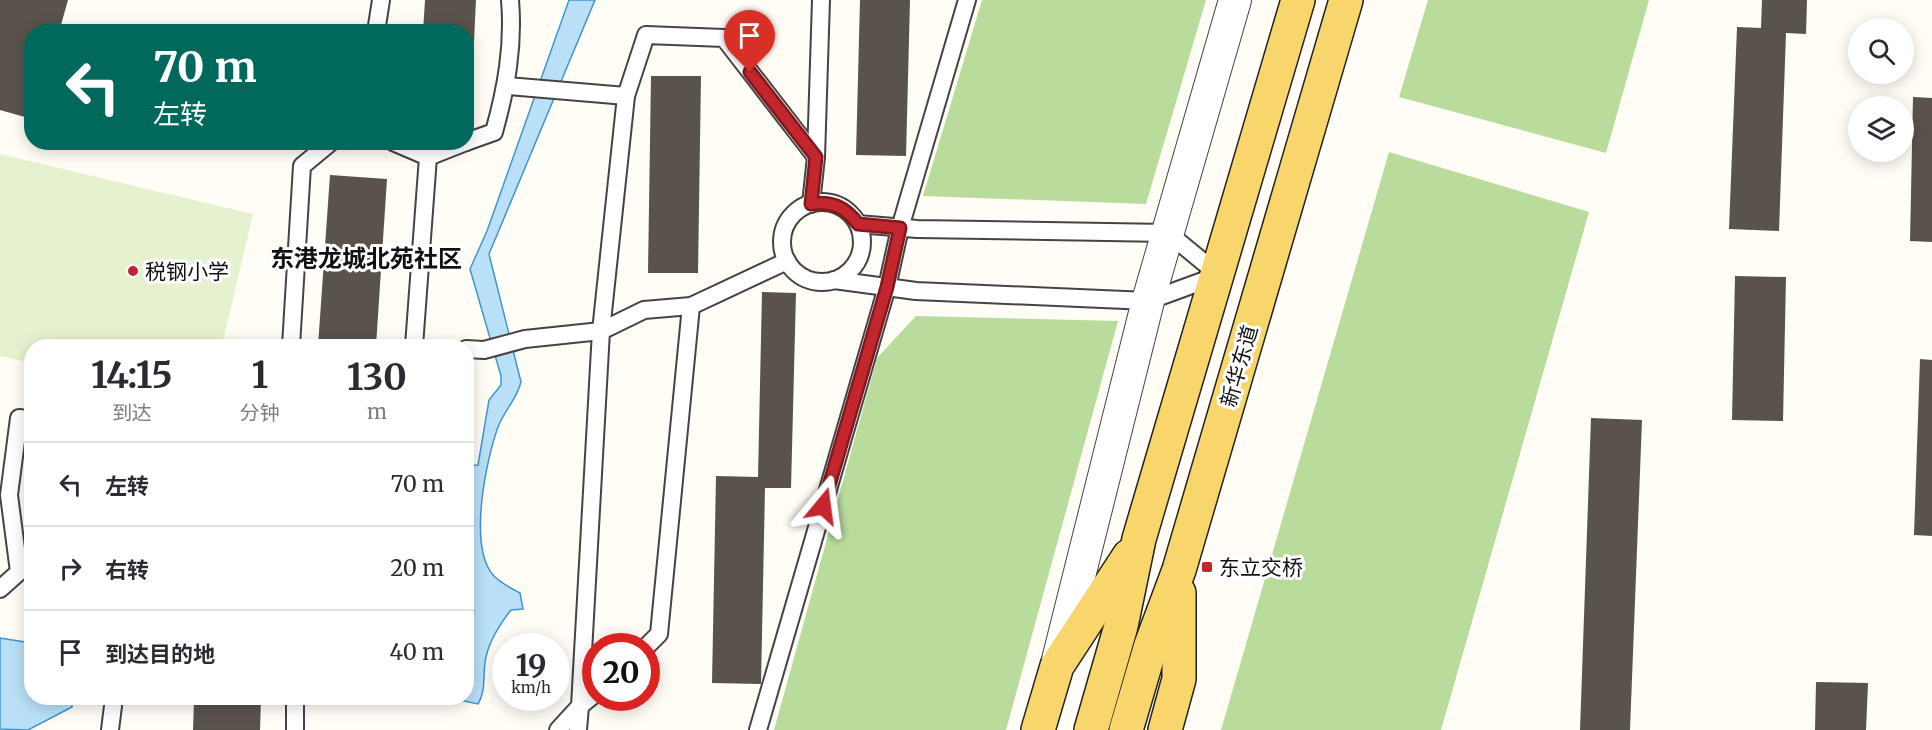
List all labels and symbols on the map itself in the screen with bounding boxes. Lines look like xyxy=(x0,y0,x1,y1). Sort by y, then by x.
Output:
pin xyxy=(724,10,775,72)
district label: 东港龙城北苑社区 xyxy=(270,243,462,274)
place label: 税钢小学 xyxy=(145,258,229,285)
marker: 税钢小学 xyxy=(126,264,140,278)
street label: 新华东道 xyxy=(1214,322,1264,410)
position arrow xyxy=(791,474,855,538)
place label: 东立交桥 xyxy=(1219,554,1303,581)
marker: 东立交桥 xyxy=(1200,560,1214,574)
speed limit sign: 20 xyxy=(582,633,660,711)

